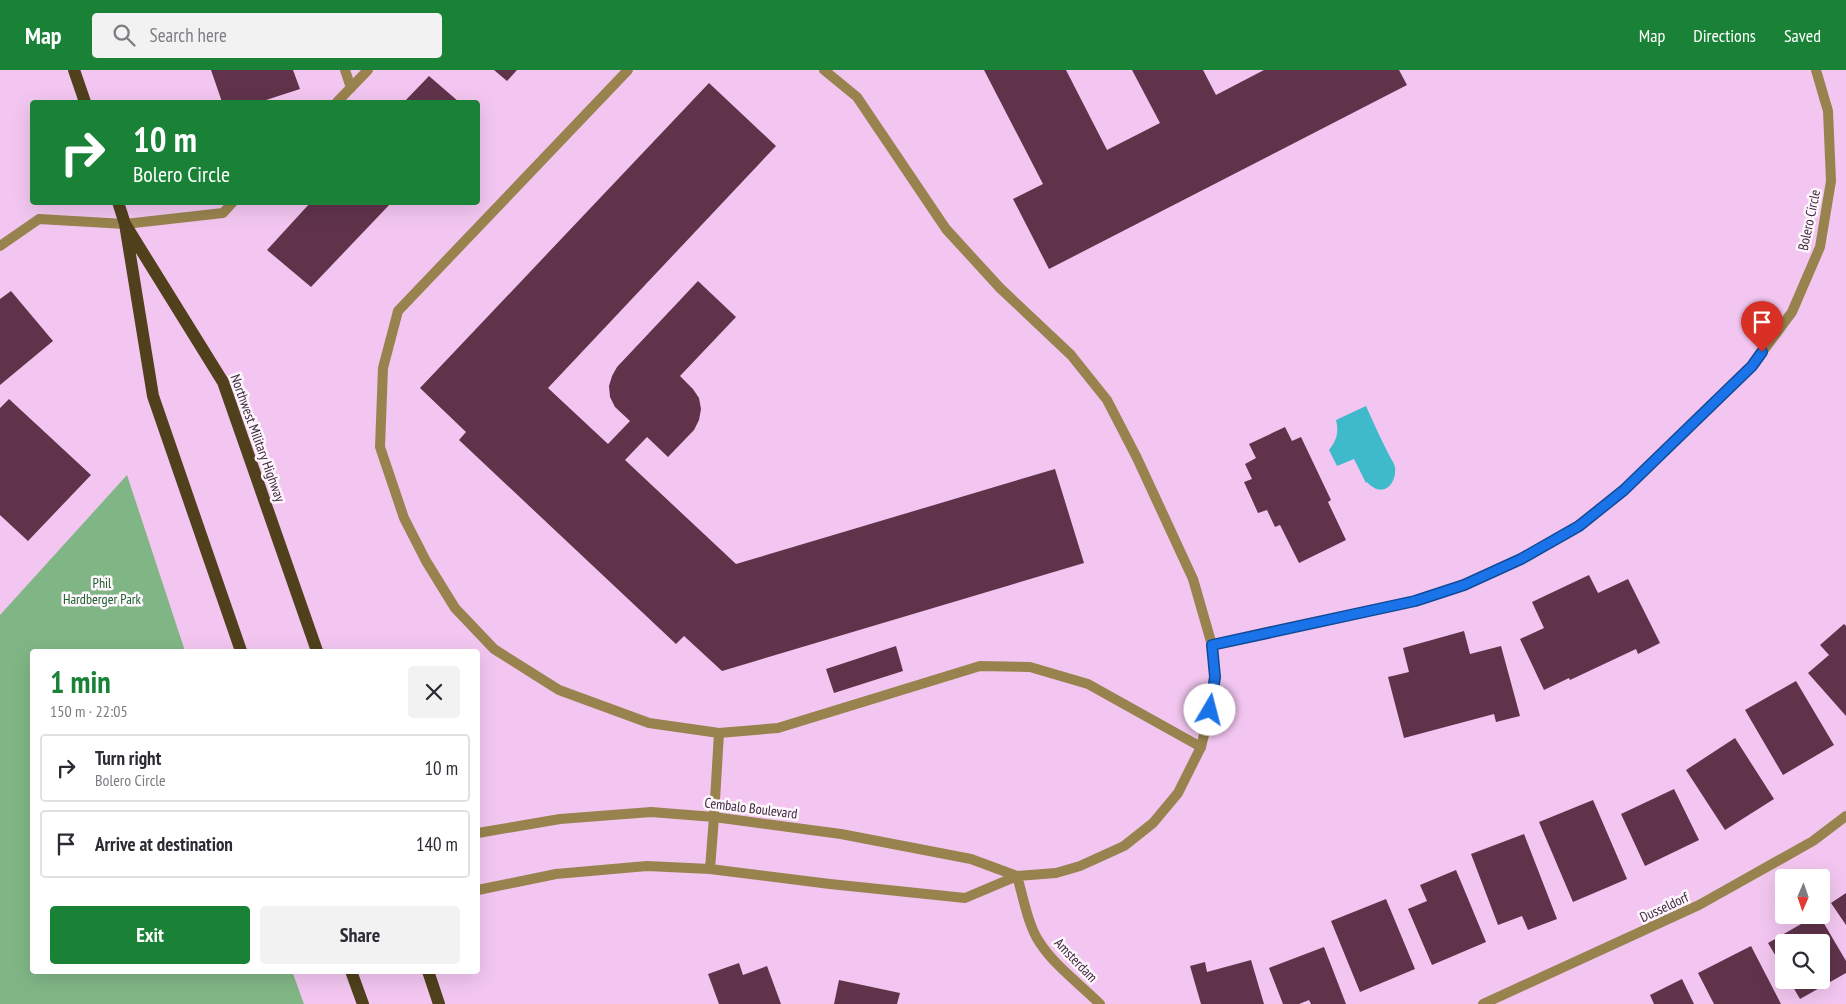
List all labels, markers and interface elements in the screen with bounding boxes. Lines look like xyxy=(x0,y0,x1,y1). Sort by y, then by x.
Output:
search box xyxy=(92,13,442,58)
text: Map xyxy=(25,20,62,51)
icon: search xyxy=(110,21,138,49)
text: Search here xyxy=(150,23,227,47)
text: Map xyxy=(1639,24,1665,47)
text: Directions xyxy=(1693,24,1756,47)
text: Saved xyxy=(1784,24,1821,47)
text: 10 m xyxy=(133,116,197,162)
icon: right xyxy=(50,120,115,185)
text: Bolero Circle xyxy=(133,160,230,188)
street label: Bolero Circle xyxy=(1794,188,1824,252)
pin xyxy=(1741,301,1783,352)
icon: arrive xyxy=(1748,308,1776,336)
street label: Northwest Military Highway xyxy=(227,372,290,505)
park label: Phil Hardberger Park xyxy=(63,574,142,608)
text: 1 min xyxy=(50,662,111,701)
button: close xyxy=(408,666,460,718)
position arrow xyxy=(1183,683,1235,735)
text: 150 m · 22:05 xyxy=(50,701,128,721)
text: Turn right xyxy=(95,746,161,770)
icon: right xyxy=(52,754,80,782)
text: 10 m xyxy=(425,756,458,780)
text: Bolero Circle xyxy=(95,770,166,790)
street label: Cembalo Boulevard xyxy=(704,793,798,823)
icon: arrive xyxy=(52,830,80,858)
text: Arrive at destination xyxy=(95,832,233,856)
text: 140 m xyxy=(416,832,458,856)
north arrow xyxy=(1775,869,1830,924)
map controls xyxy=(1775,869,1830,989)
street label: Dusseldorf xyxy=(1637,888,1691,926)
button: Exit xyxy=(50,906,250,964)
button: Share xyxy=(260,906,460,964)
street label: Amsterdam xyxy=(1051,934,1101,986)
button: search xyxy=(1775,934,1830,989)

